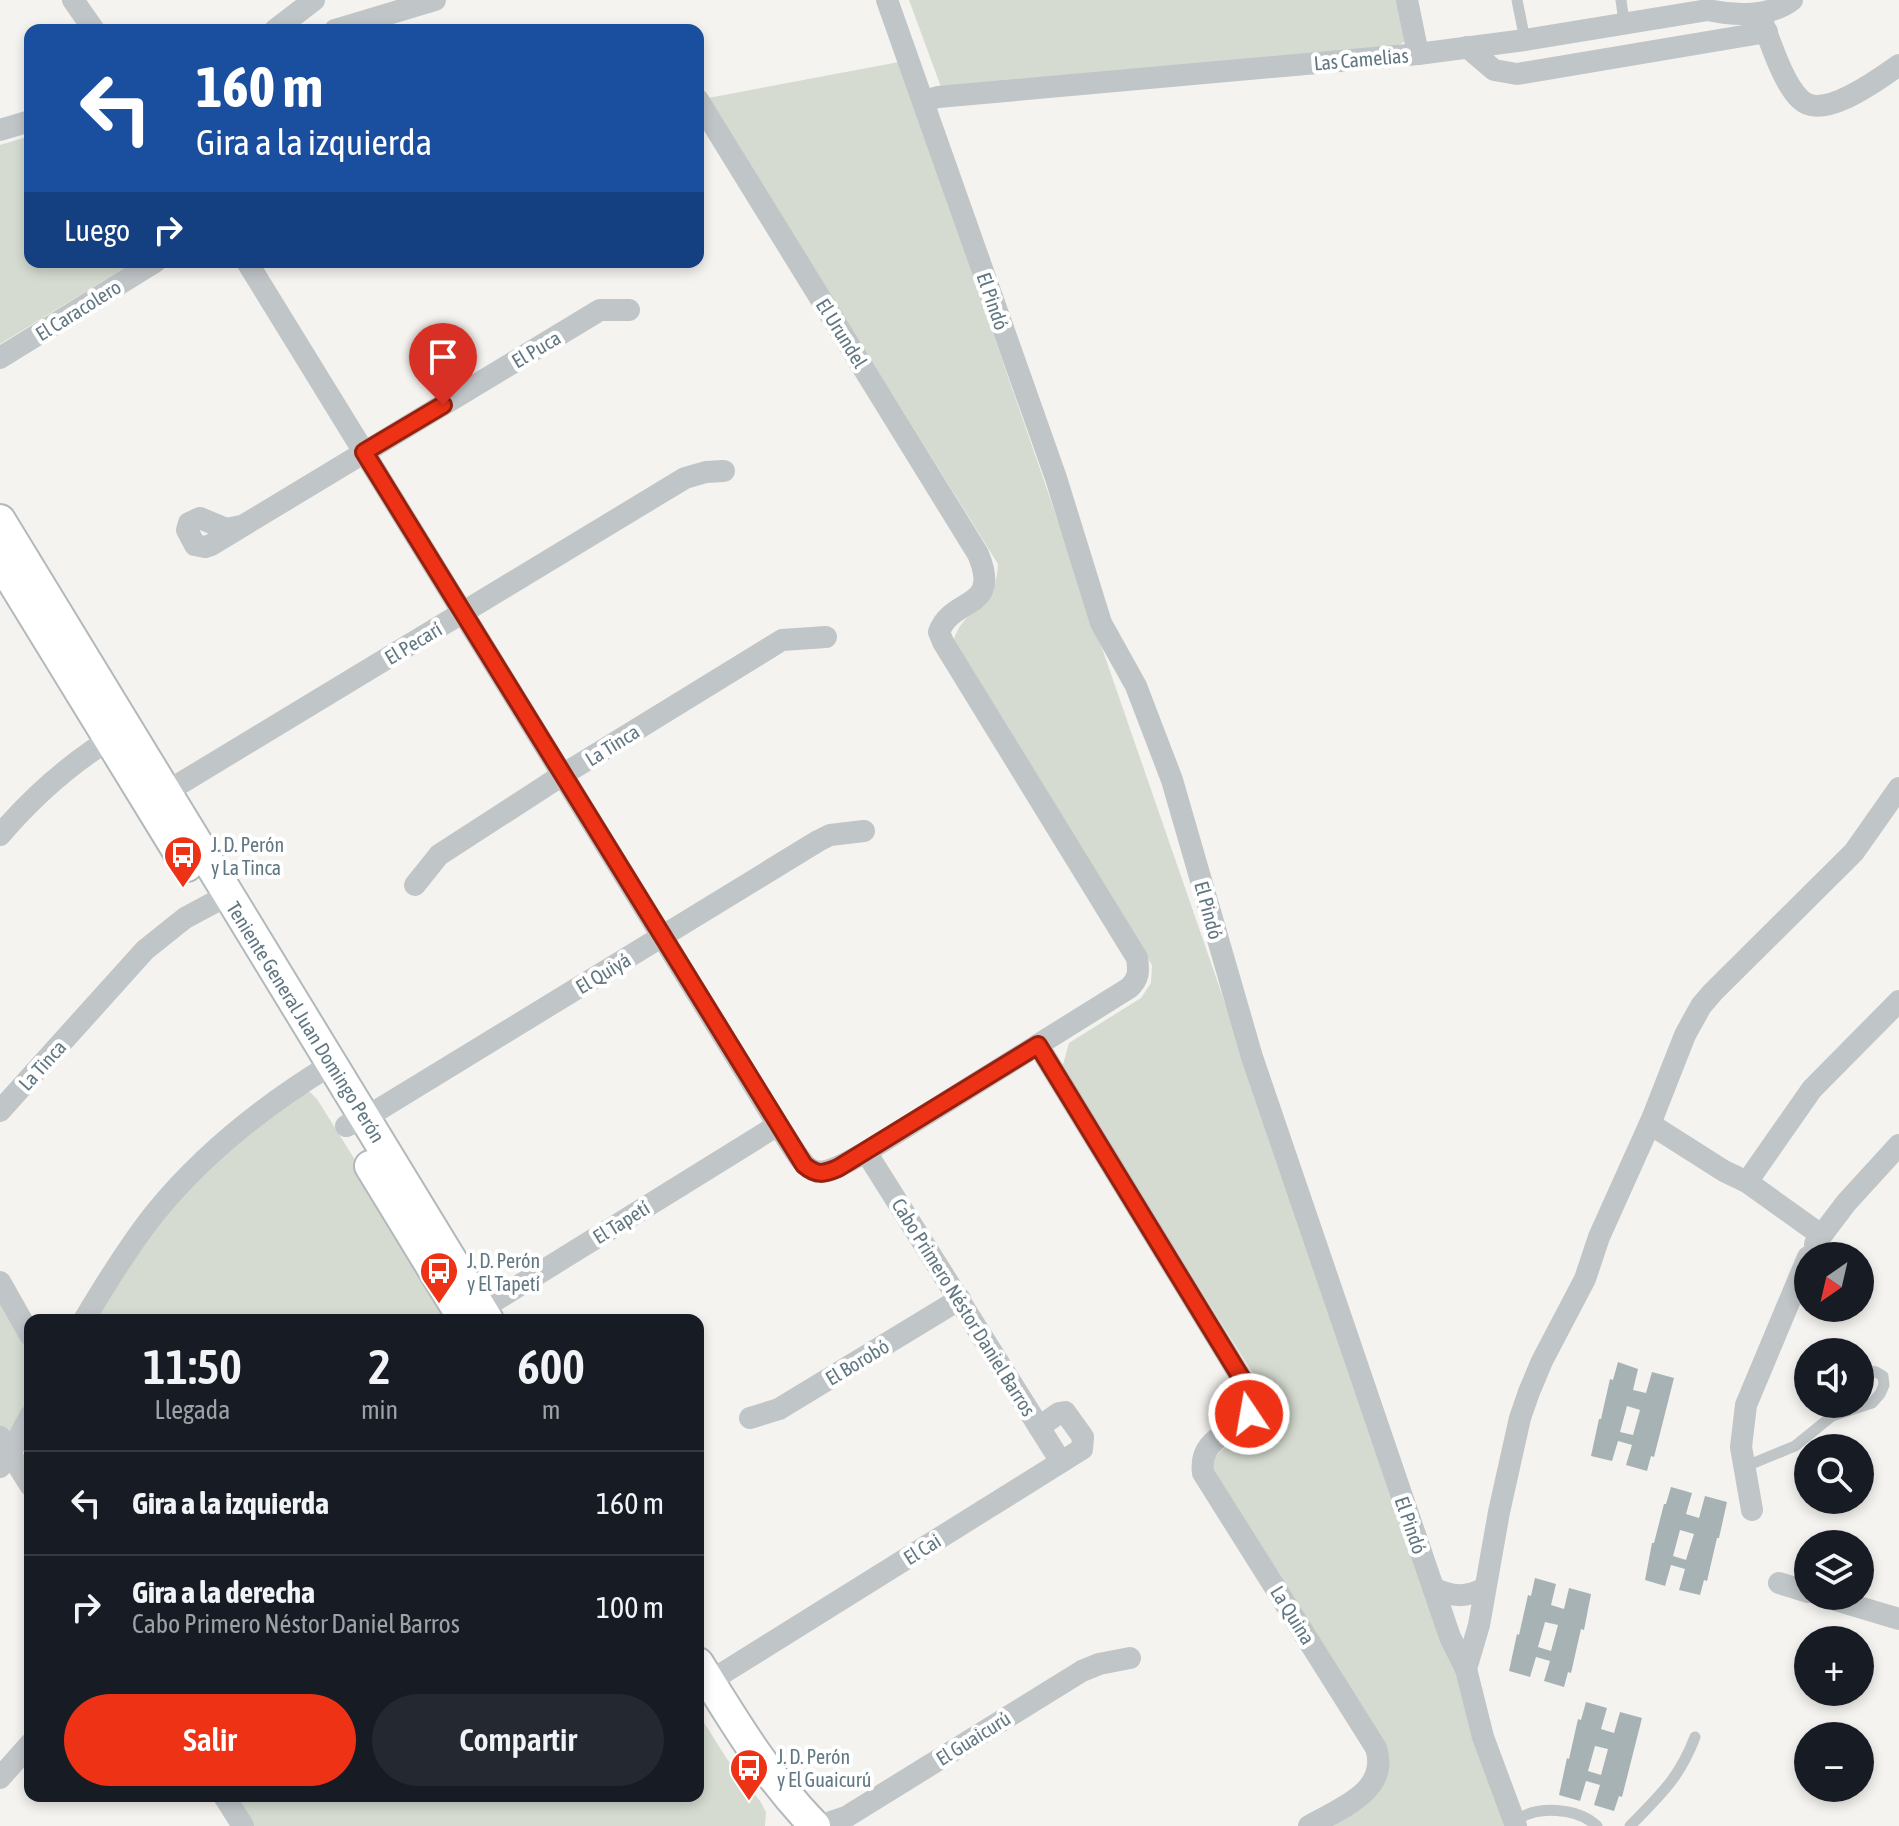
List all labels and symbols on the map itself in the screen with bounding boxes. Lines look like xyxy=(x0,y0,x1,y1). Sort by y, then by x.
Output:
street label: Las Camelias xyxy=(1313,43,1409,75)
street label: El Pindó xyxy=(972,269,1014,333)
street label: El Caracolero xyxy=(31,275,125,345)
street label: El Urundel xyxy=(812,294,873,373)
pin xyxy=(409,323,477,405)
street label: El Puca xyxy=(507,326,565,372)
street label: El Pecarí xyxy=(380,617,446,669)
street label: La Tinca xyxy=(581,720,643,770)
place label: J. D. Perón y La Tinca xyxy=(211,833,284,879)
bus stop icon: J. D. Perón y La Tinca xyxy=(162,834,204,889)
street label: El Pindó xyxy=(1190,878,1228,942)
street label: Teniente General Juan Domingo Perón xyxy=(222,897,390,1147)
street label: El Quiyá xyxy=(571,948,635,998)
street label: La Tinca xyxy=(14,1035,70,1095)
street label: Cabo Primero Néstor Daniel Barros xyxy=(887,1194,1041,1420)
street label: El Tapetí xyxy=(589,1196,654,1248)
north arrow xyxy=(1794,1242,1874,1322)
place label: J. D. Perón y El Tapetí xyxy=(467,1249,541,1295)
bus stop icon: J. D. Perón y El Tapetí xyxy=(418,1250,460,1305)
street label: El Borobó xyxy=(821,1334,893,1390)
position arrow xyxy=(1207,1372,1291,1456)
street label: El Pindó xyxy=(1390,1493,1432,1557)
street label: El Cai xyxy=(899,1529,945,1569)
street label: La Quina xyxy=(1266,1581,1320,1649)
street label: El Guaicurú xyxy=(932,1706,1014,1770)
place label: J. D. Perón y El Guaicurú xyxy=(777,1745,871,1791)
bus stop icon: J. D. Perón y El Guaicurú xyxy=(728,1747,770,1802)

